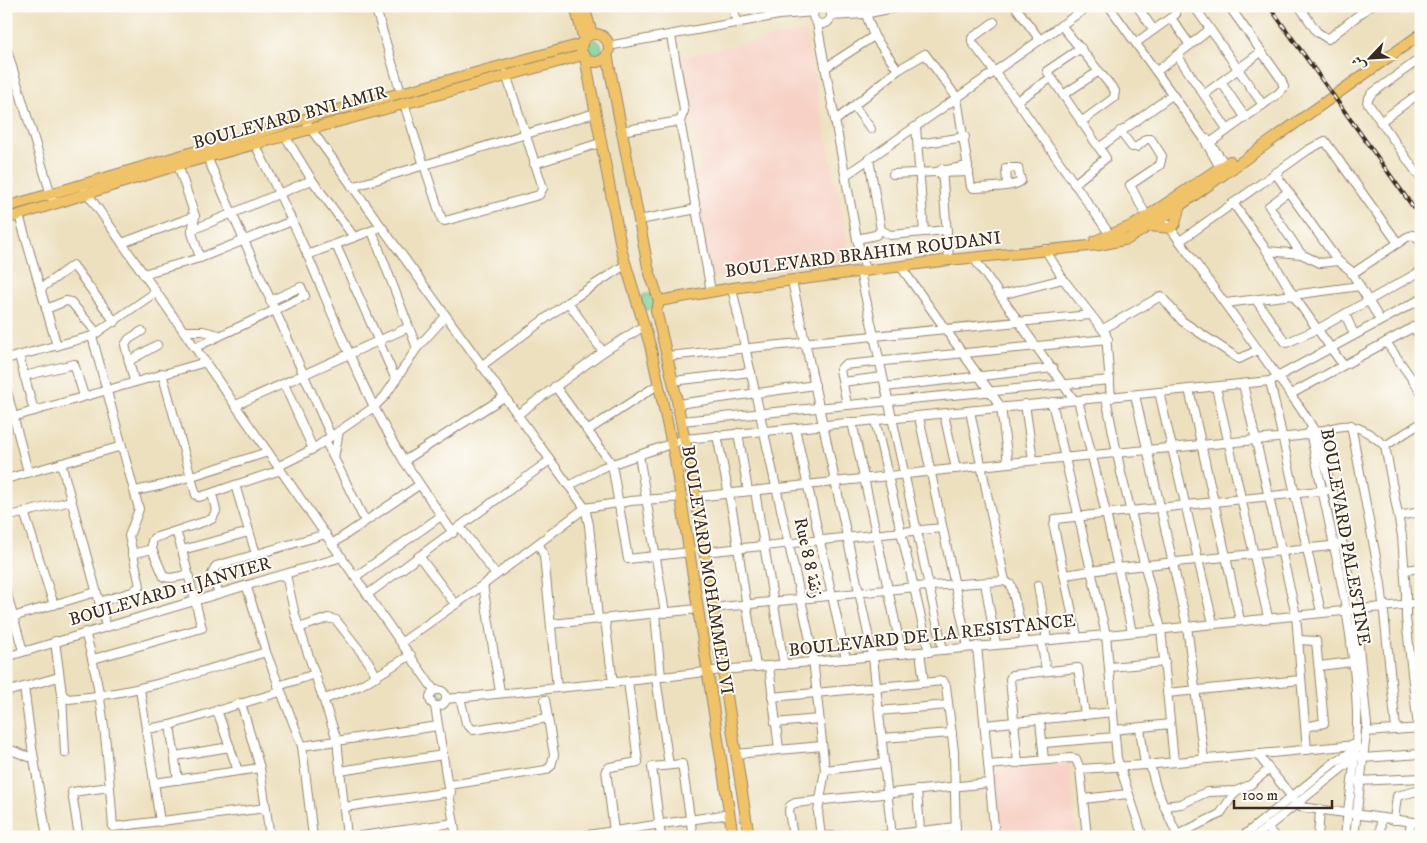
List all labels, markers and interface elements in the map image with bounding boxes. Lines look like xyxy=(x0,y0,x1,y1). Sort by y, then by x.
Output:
north arrow xyxy=(1344,32,1394,82)
text: ش xyxy=(1348,53,1370,73)
street label: BOULEVARD BNI AMIR xyxy=(191,82,389,154)
street label: BOULEVARD BRAHIM ROUDANI xyxy=(724,227,1002,283)
street label: BOULEVARD PALESTINE xyxy=(1315,427,1375,648)
street label: BOULEVARD MOHAMMED VI xyxy=(676,444,738,696)
street label: Rue 8 8 زنقة xyxy=(789,516,827,600)
street label: BOULEVARD 11 JANVIER xyxy=(67,553,273,631)
street label: BOULEVARD DE LA RESISTANCE xyxy=(787,610,1077,662)
scale bar xyxy=(1234,778,1332,810)
text: 100 m xyxy=(1242,786,1278,805)

